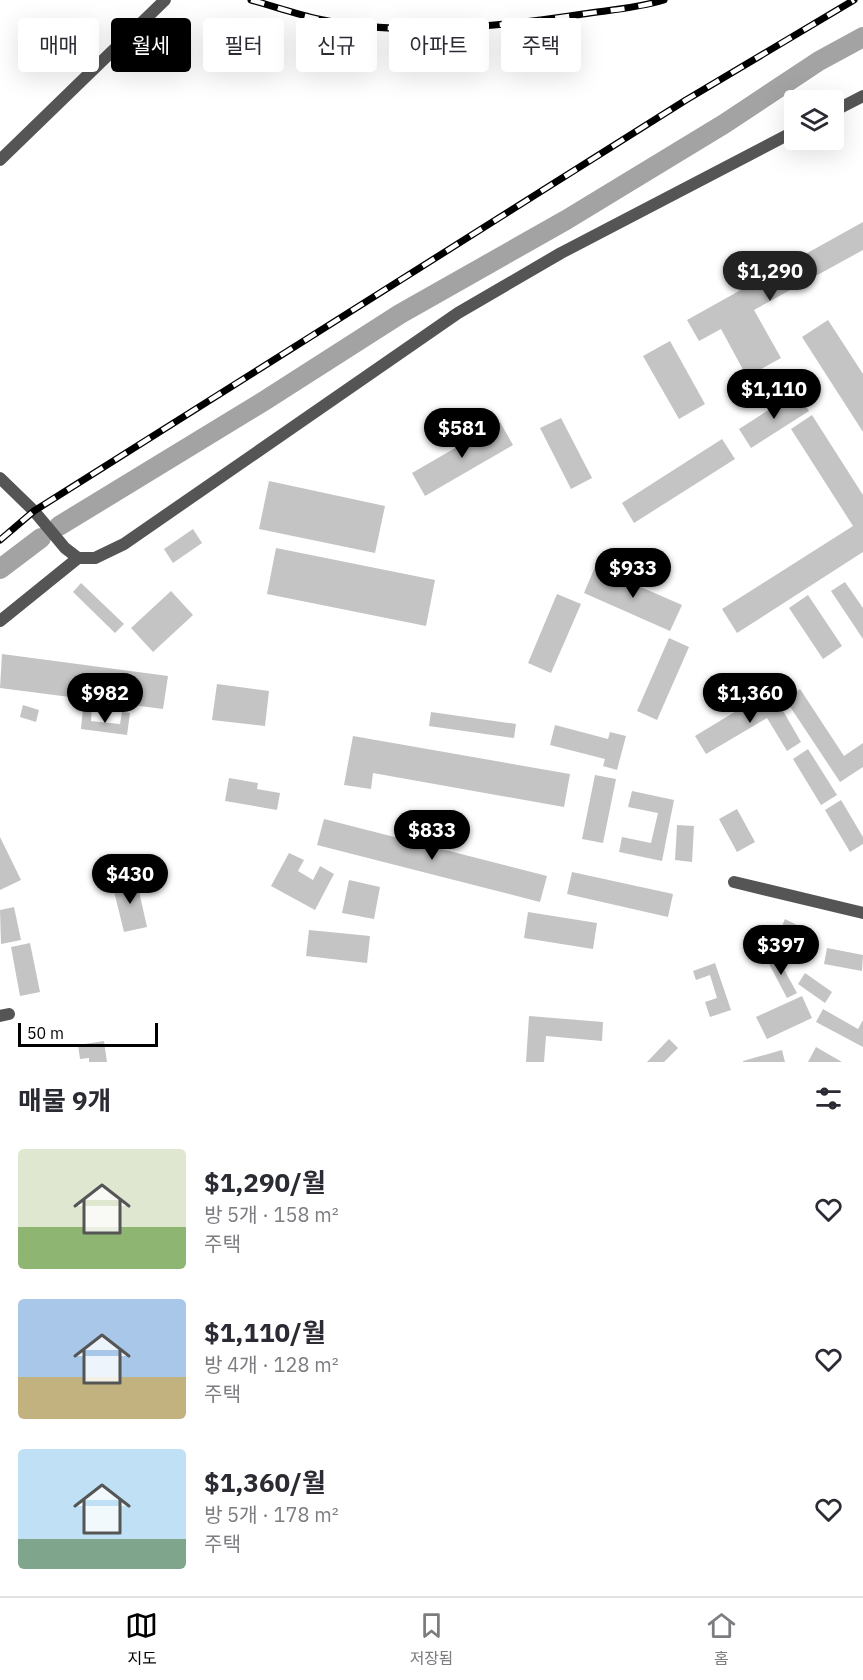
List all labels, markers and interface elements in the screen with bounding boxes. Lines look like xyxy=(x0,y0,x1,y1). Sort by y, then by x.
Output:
chip: 매매 xyxy=(18,18,99,72)
chip: 월세 xyxy=(111,18,191,72)
chip: 필터 xyxy=(203,18,284,72)
chip: 신규 xyxy=(296,18,377,72)
chip: 아파트 xyxy=(389,18,489,72)
chip: 주택 xyxy=(501,18,581,72)
map controls xyxy=(784,90,844,150)
button: layers xyxy=(784,90,844,150)
pin: $1,290 xyxy=(721,251,819,302)
text: $1,290 xyxy=(737,257,803,284)
pin: $1,110 xyxy=(725,369,823,420)
text: $1,110 xyxy=(741,375,807,402)
pin: $581 xyxy=(426,408,498,459)
text: $581 xyxy=(438,414,486,441)
pin: $933 xyxy=(597,548,669,599)
text: $933 xyxy=(609,554,657,581)
pin: $982 xyxy=(69,673,141,724)
pin: $1,360 xyxy=(701,673,799,724)
text: $982 xyxy=(81,679,129,706)
text: $1,360 xyxy=(717,679,783,706)
pin: $833 xyxy=(396,810,468,861)
text: $833 xyxy=(408,816,456,843)
pin: $430 xyxy=(94,854,166,905)
text: $430 xyxy=(106,860,154,887)
pin: $397 xyxy=(745,925,817,976)
text: $397 xyxy=(757,931,805,958)
scale bar xyxy=(18,1020,158,1048)
text: 50 m xyxy=(27,1023,64,1043)
icon: filters xyxy=(812,1082,845,1115)
text: 매물 9개 xyxy=(18,1083,112,1117)
text: $1,290/월 xyxy=(204,1165,326,1199)
icon: home xyxy=(66,1173,138,1245)
icon: heart xyxy=(812,1193,845,1226)
text: 방 5개 · 158 m² xyxy=(204,1201,339,1228)
text: 주택 xyxy=(204,1230,241,1257)
text: $1,110/월 xyxy=(204,1315,326,1349)
icon: home xyxy=(66,1323,138,1395)
icon: heart xyxy=(812,1343,845,1376)
text: 방 4개 · 128 m² xyxy=(204,1351,339,1378)
text: 주택 xyxy=(204,1380,241,1407)
text: $1,360/월 xyxy=(204,1465,326,1499)
icon: home xyxy=(66,1473,138,1545)
icon: heart xyxy=(812,1493,845,1526)
text: 방 5개 · 178 m² xyxy=(204,1501,339,1528)
text: 주택 xyxy=(204,1530,241,1557)
tab: 지도 xyxy=(125,1609,158,1669)
tab: 저장됨 xyxy=(409,1609,454,1669)
tab: 홈 xyxy=(705,1609,738,1669)

